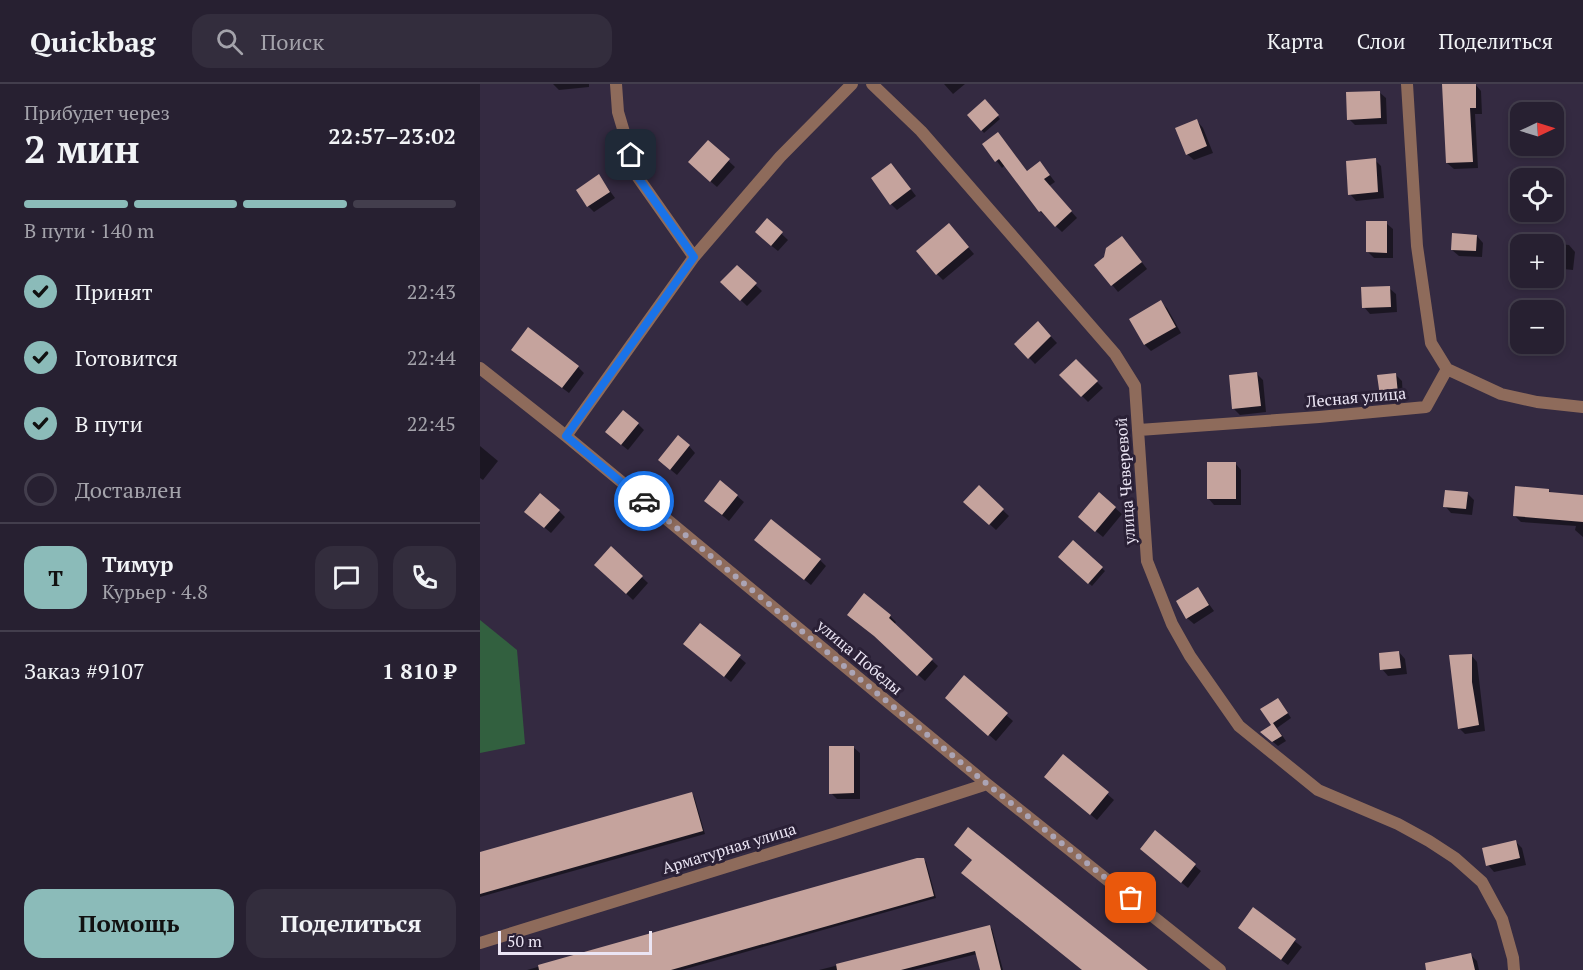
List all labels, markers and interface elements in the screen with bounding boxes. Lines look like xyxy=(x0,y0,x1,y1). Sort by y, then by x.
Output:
search box xyxy=(192,14,612,68)
text: Quickbag xyxy=(30,23,156,60)
icon: search xyxy=(213,25,246,58)
text: Поиск xyxy=(261,27,324,56)
text: Карта xyxy=(1267,27,1324,55)
text: Слои xyxy=(1357,27,1406,55)
text: Поделиться xyxy=(1439,27,1553,55)
text: Прибудет через xyxy=(24,99,170,126)
north arrow xyxy=(1510,102,1564,156)
map controls xyxy=(1510,102,1564,354)
text: 22:57–23:02 xyxy=(328,121,456,150)
text: 2 мин xyxy=(24,122,140,174)
pin xyxy=(605,129,656,180)
icon: home xyxy=(614,138,647,171)
button: locate xyxy=(1510,168,1564,222)
text: В пути · 140 m xyxy=(24,217,154,244)
button: + xyxy=(1510,234,1564,288)
icon: check xyxy=(24,275,57,308)
text: Принят xyxy=(75,277,153,306)
text: 22:43 xyxy=(407,278,456,305)
button: − xyxy=(1510,300,1564,354)
icon: check xyxy=(24,341,57,374)
text: Готовится xyxy=(75,343,178,372)
text: 22:44 xyxy=(407,344,456,371)
street label: Лесная улица xyxy=(1304,382,1407,412)
icon: check xyxy=(24,407,57,440)
text: В пути xyxy=(75,409,143,438)
text: 22:45 xyxy=(407,410,456,437)
street label: улица Чеверевой xyxy=(1110,417,1140,546)
courier xyxy=(614,471,674,531)
text: Доставлен xyxy=(75,475,182,504)
icon: car xyxy=(628,485,661,518)
button: chat xyxy=(315,546,378,609)
button: phone xyxy=(393,546,456,609)
text: Тимур xyxy=(102,549,173,578)
text: Т xyxy=(48,563,63,592)
text: Курьер · 4.8 xyxy=(102,578,208,605)
street label: улица Победы xyxy=(812,614,908,699)
text: Заказ #9107 xyxy=(24,656,145,685)
text: 1 810 ₽ xyxy=(382,656,456,685)
street label: Арматурная улица xyxy=(659,817,799,879)
pin xyxy=(1105,872,1156,923)
icon: bag xyxy=(1114,881,1147,914)
button: Помощь xyxy=(24,889,234,958)
button: Поделиться xyxy=(246,889,456,958)
scale bar xyxy=(498,928,652,956)
text: 50 m xyxy=(507,930,542,952)

